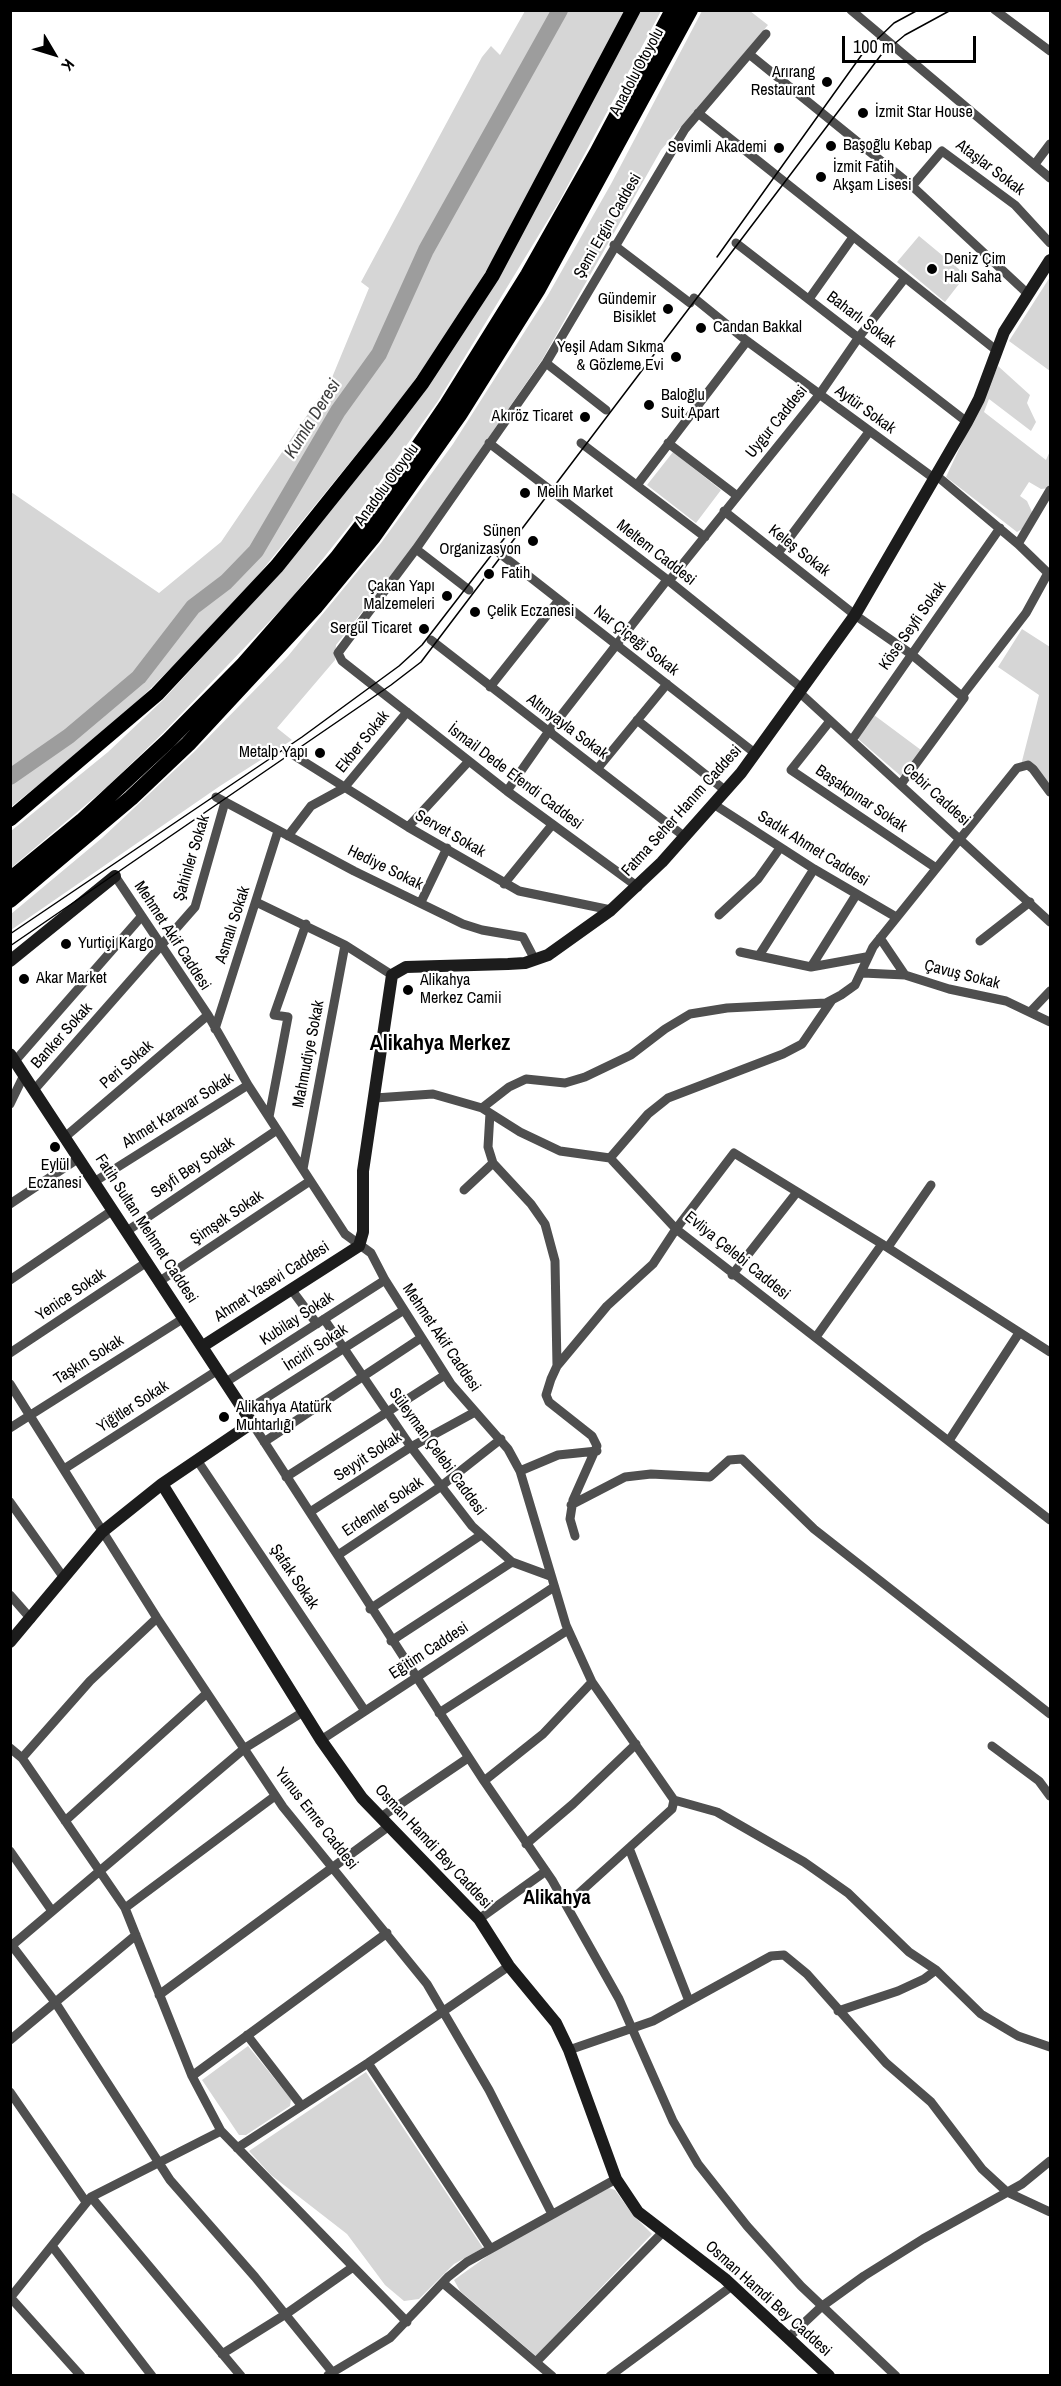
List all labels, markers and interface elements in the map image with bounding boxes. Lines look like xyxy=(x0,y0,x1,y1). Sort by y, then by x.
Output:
north arrow xyxy=(24,24,84,84)
scale bar xyxy=(845,24,978,62)
street label: Anadolu Otoyolu xyxy=(606,25,668,119)
text: 100 m xyxy=(853,34,894,59)
text: K xyxy=(57,55,80,76)
place label: Arırang Restaurant xyxy=(751,63,815,101)
marker: Arırang Restaurant xyxy=(820,75,834,89)
place label: İzmit Star House xyxy=(875,103,973,123)
marker: İzmit Star House xyxy=(856,106,870,120)
place label: Başoğlu Kebap xyxy=(843,136,932,156)
street label: Ataşlar Sokak xyxy=(952,136,1028,200)
place label: Sevimli Akademi xyxy=(668,138,767,158)
marker: Başoğlu Kebap xyxy=(824,139,838,153)
marker: Sevimli Akademi xyxy=(772,141,786,155)
place label: İzmit Fatih Akşam Lisesi xyxy=(833,158,912,196)
street label: Şemi Ergin Caddesi xyxy=(570,170,646,282)
marker: İzmit Fatih Akşam Lisesi xyxy=(814,170,828,184)
place label: Deniz Çim Halı Saha xyxy=(944,250,1006,288)
marker: Deniz Çim Halı Saha xyxy=(925,262,939,276)
street label: Baharlı Sokak xyxy=(823,288,899,352)
place label: Gündemir Bisiklet xyxy=(598,290,656,328)
marker: Gündemir Bisiklet xyxy=(661,302,675,316)
place label: Candan Bakkal xyxy=(713,318,802,338)
marker: Candan Bakkal xyxy=(694,321,708,335)
place label: Yeşil Adam Sıkma & Gözleme Evi xyxy=(557,338,664,376)
marker: Yeşil Adam Sıkma & Gözleme Evi xyxy=(669,350,683,364)
water label: Kumla Deresi xyxy=(280,375,346,463)
street label: Uygur Caddesi xyxy=(742,382,812,462)
street label: Aytür Sokak xyxy=(831,382,899,438)
place label: Baloğlu Suit Apart xyxy=(661,386,719,424)
marker: Baloğlu Suit Apart xyxy=(642,398,656,412)
place label: Akıröz Ticaret xyxy=(492,407,573,427)
marker: Akıröz Ticaret xyxy=(578,410,592,424)
street label: Anadolu Otoyolu xyxy=(351,440,423,530)
place label: Melih Market xyxy=(537,483,613,503)
marker: Melih Market xyxy=(518,486,532,500)
street label: Meltem Caddesi xyxy=(612,516,700,590)
street label: Keleş Sokak xyxy=(764,521,834,581)
place label: Sünen Organizasyon xyxy=(439,522,521,560)
marker: Sünen Organizasyon xyxy=(526,534,540,548)
place label: Fatih xyxy=(501,564,530,584)
marker: Fatih xyxy=(482,567,496,581)
place label: Çakan Yapı Malzemeleri xyxy=(364,577,435,615)
street label: Köse Seyfi Sokak xyxy=(875,578,951,674)
marker: Çakan Yapı Malzemeleri xyxy=(440,589,454,603)
place label: Çelik Eczanesi xyxy=(487,602,575,622)
street label: Nar Çiçeği Sokak xyxy=(590,602,682,680)
marker: Çelik Eczanesi xyxy=(468,605,482,619)
place label: Sergül Ticaret xyxy=(330,619,412,639)
marker: Sergül Ticaret xyxy=(417,622,431,636)
street label: Altınyayla Sokak xyxy=(522,690,612,764)
street label: Ekber Sokak xyxy=(332,707,394,777)
street label: İsmail Dede Efendi Caddesi xyxy=(444,720,586,834)
street label: Fatma Seher Hanım Caddesi xyxy=(618,741,746,881)
place label: Metalp Yapı xyxy=(239,743,308,763)
marker: Metalp Yapı xyxy=(313,746,327,760)
street label: Cebir Caddesi xyxy=(898,760,974,830)
street label: Başakpınar Sokak xyxy=(811,761,911,837)
street label: Servet Sokak xyxy=(411,806,489,862)
street label: Sadık Ahmet Caddesi xyxy=(754,807,872,891)
street label: Şahinler Sokak xyxy=(170,813,214,903)
street label: Hediye Sokak xyxy=(344,841,426,895)
street label: Mehmet Akif Caddesi xyxy=(130,878,214,994)
street label: Asmalı Sokak xyxy=(211,884,255,966)
place label: Yurtiçi Kargo xyxy=(78,934,154,954)
marker: Yurtiçi Kargo xyxy=(59,937,73,951)
street label: Çavuş Sokak xyxy=(922,956,1002,994)
place label: Akar Market xyxy=(36,969,107,989)
place label: Alikahya Merkez Camii xyxy=(420,971,502,1009)
marker: Akar Market xyxy=(17,972,31,986)
marker: Alikahya Merkez Camii xyxy=(401,983,415,997)
street label: Banker Sokak xyxy=(28,999,96,1073)
street label: Mahmudiye Sokak xyxy=(289,999,329,1109)
district label: Alikahya Merkez xyxy=(370,1031,510,1057)
street label: Peri Sokak xyxy=(96,1037,158,1093)
street label: Ahmet Karavar Sokak xyxy=(119,1069,237,1153)
street label: Seyfi Bey Sokak xyxy=(148,1133,238,1203)
marker: Eylül Eczanesi xyxy=(48,1140,62,1154)
street label: Fatih Sultan Mehmet Caddesi xyxy=(91,1151,201,1307)
place label: Eylül Eczanesi xyxy=(28,1156,82,1194)
street label: Şimşek Sokak xyxy=(187,1187,267,1249)
street label: Evliya Çelebi Caddesi xyxy=(681,1208,793,1304)
street label: Ahmet Yasevi Caddesi xyxy=(211,1238,333,1326)
street label: Yenice Sokak xyxy=(33,1265,109,1325)
street label: Mehmet Akif Caddesi xyxy=(398,1280,484,1396)
street label: Kubilay Sokak xyxy=(257,1288,337,1350)
street label: İncirli Sokak xyxy=(280,1320,352,1376)
street label: Taşkın Sokak xyxy=(51,1331,127,1389)
street label: Yiğitler Sokak xyxy=(94,1377,172,1437)
street label: Süleyman Çelebi Caddesi xyxy=(384,1385,490,1519)
place label: Alikahya Atatürk Muhtarlığı xyxy=(236,1398,332,1436)
marker: Alikahya Atatürk Muhtarlığı xyxy=(217,1410,231,1424)
street label: Seyyit Sokak xyxy=(331,1428,405,1486)
street label: Erdemler Sokak xyxy=(339,1473,427,1541)
street label: Şafak Sokak xyxy=(265,1541,323,1613)
street label: Eğitim Caddesi xyxy=(386,1618,472,1684)
street label: Yunus Emre Caddesi xyxy=(270,1764,362,1874)
street label: Osman Hamdi Bey Caddesi xyxy=(370,1781,496,1913)
district label: Alikahya xyxy=(523,1887,591,1911)
street label: Osman Hamdi Bey Caddesi xyxy=(701,2237,835,2361)

